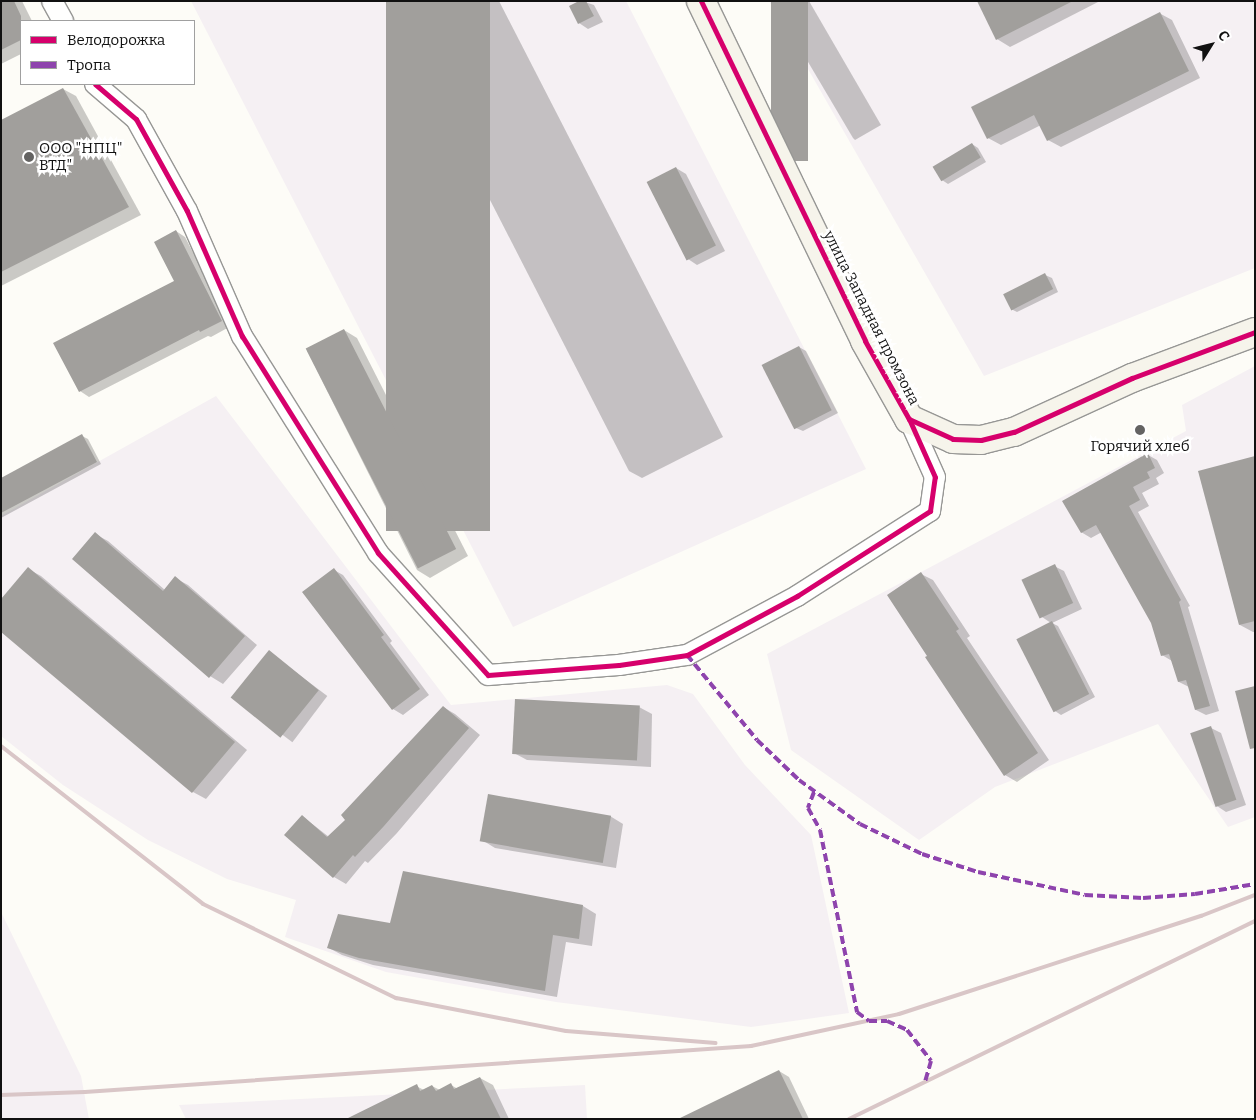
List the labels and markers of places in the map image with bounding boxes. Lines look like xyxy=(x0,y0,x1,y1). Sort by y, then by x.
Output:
place label: ООО "НПЦ" ВТД" xyxy=(39,139,122,174)
marker: ООО "НПЦ" ВТД" xyxy=(23,151,35,163)
marker: Горячий хлеб xyxy=(1134,424,1146,436)
place label: Горячий хлеб xyxy=(1091,438,1189,456)

